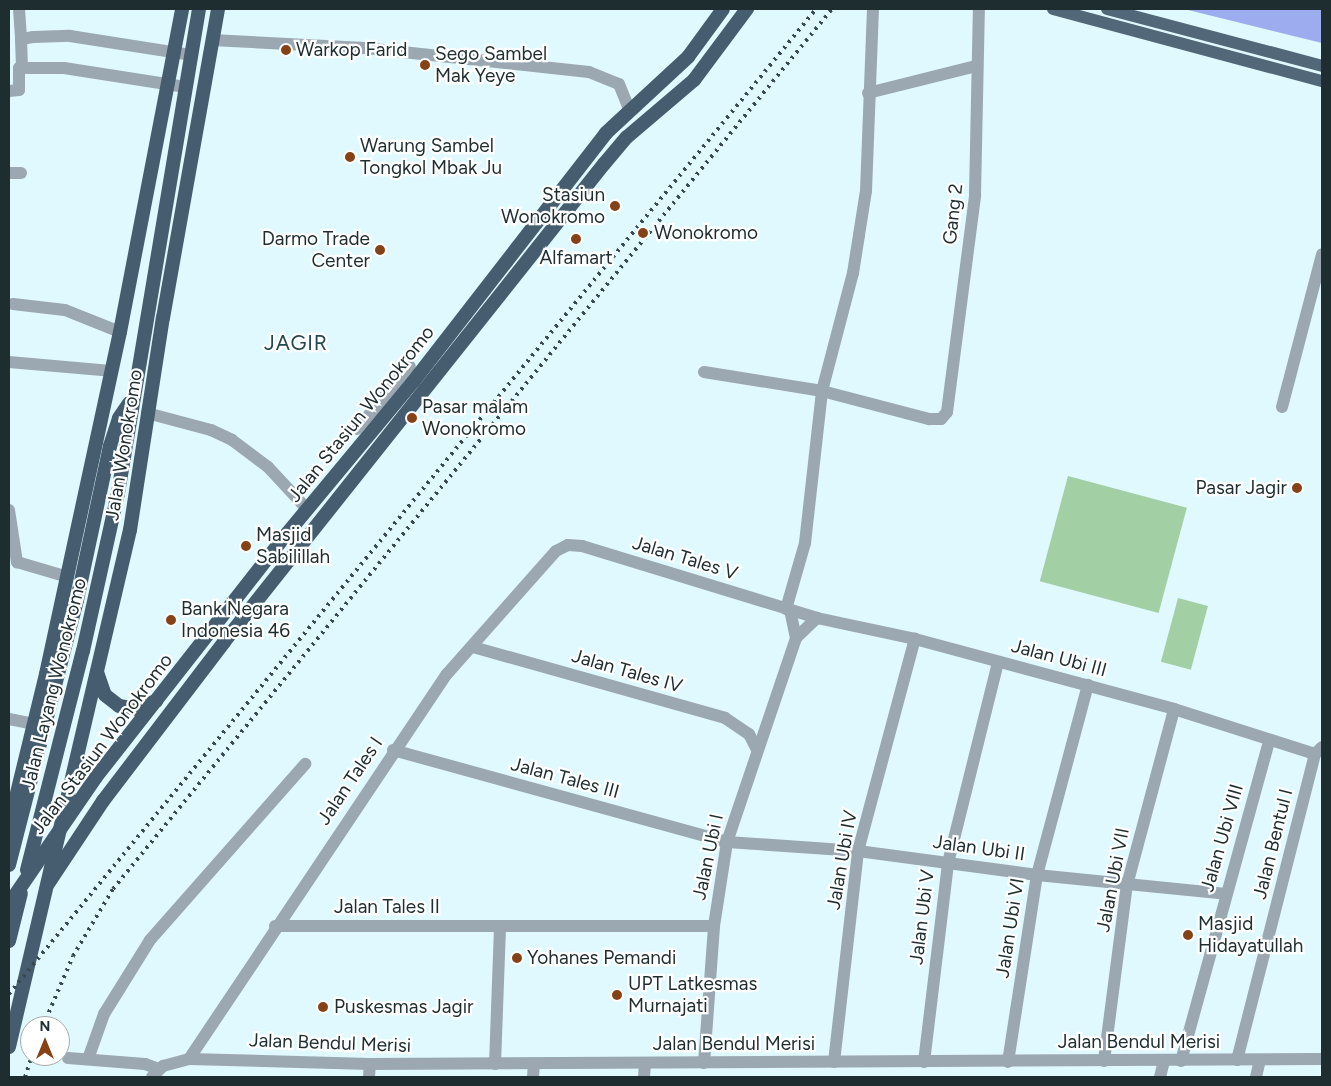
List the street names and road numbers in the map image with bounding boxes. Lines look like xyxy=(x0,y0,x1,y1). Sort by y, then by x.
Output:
street label: Gang 2 xyxy=(938,182,968,246)
street label: Jalan Stasiun Wonokromo xyxy=(283,321,439,507)
street label: Jalan Wonokromo xyxy=(101,368,147,522)
street label: Jalan Tales V xyxy=(630,531,740,585)
street label: Jalan Layang Wonokromo xyxy=(17,576,91,792)
street label: Jalan Ubi III xyxy=(1009,634,1109,682)
street label: Jalan Tales IV xyxy=(569,644,685,698)
street label: Jalan Stasiun Wonokromo xyxy=(27,649,177,839)
street label: Jalan Tales I xyxy=(312,733,388,829)
street label: Jalan Tales III xyxy=(508,753,622,803)
street label: Jalan Ubi VIII xyxy=(1196,782,1248,894)
street label: Jalan Bentul I xyxy=(1248,786,1298,902)
street label: Jalan Ubi IV xyxy=(822,808,862,912)
street label: Jalan Ubi I xyxy=(688,812,728,902)
street label: Jalan Ubi VII xyxy=(1092,826,1134,934)
street label: Jalan Ubi II xyxy=(932,830,1026,866)
street label: Jalan Ubi V xyxy=(905,868,939,966)
street label: Jalan Ubi VI xyxy=(991,877,1029,979)
street label: Jalan Tales II xyxy=(334,896,440,918)
street label: Jalan Bendul Merisi xyxy=(248,1029,412,1057)
street label: Jalan Bendul Merisi xyxy=(1058,1031,1220,1053)
street label: Jalan Bendul Merisi xyxy=(653,1033,815,1055)

